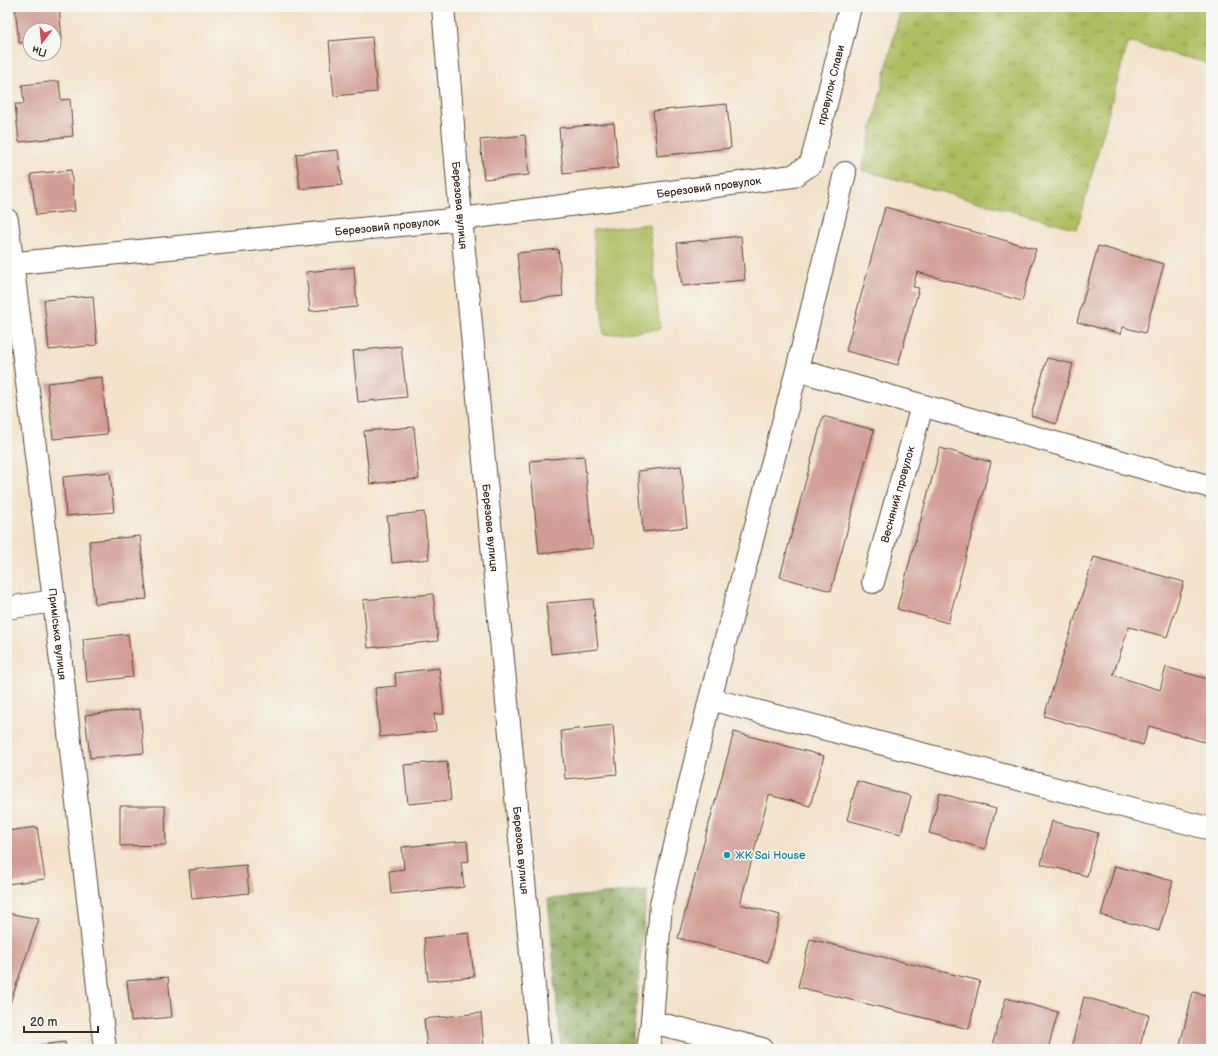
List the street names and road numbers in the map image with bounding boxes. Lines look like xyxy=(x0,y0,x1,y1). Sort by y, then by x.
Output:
street label: провулок Слави xyxy=(814,44,847,126)
street label: Березова вулиця xyxy=(450,161,470,250)
street label: Березовий провулок xyxy=(656,174,762,200)
street label: Березовий провулок xyxy=(334,215,440,238)
street label: Весняний провулок xyxy=(878,444,917,544)
street label: Березова вулиця xyxy=(480,483,501,572)
street label: Приміська вулиця xyxy=(46,587,69,681)
street label: Березова вулиця xyxy=(510,806,532,895)

